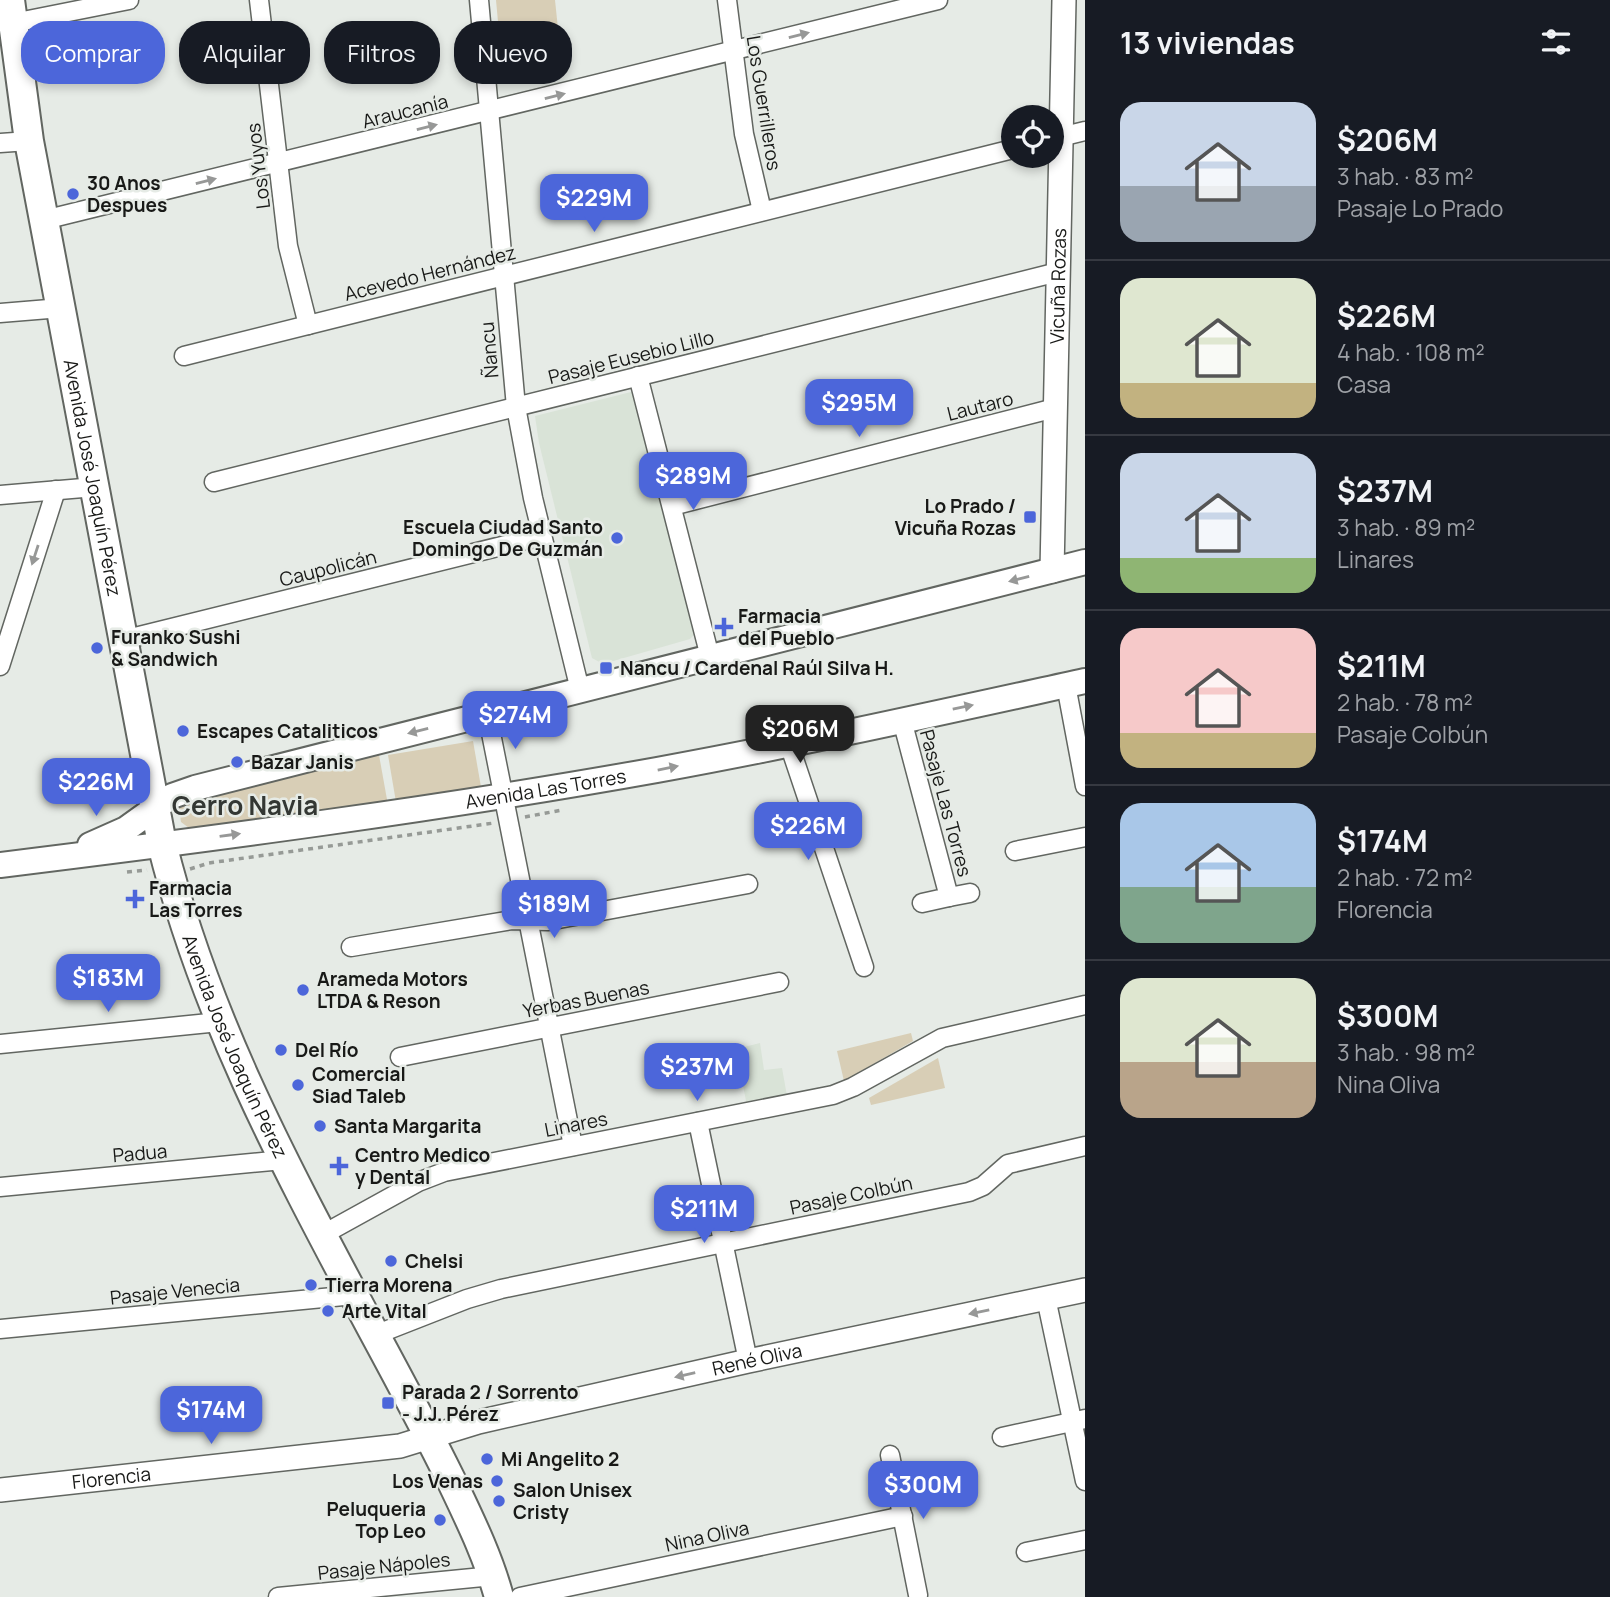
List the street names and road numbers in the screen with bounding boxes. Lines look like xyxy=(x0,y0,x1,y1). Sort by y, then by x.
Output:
street label: Los Guerrilleros xyxy=(740,34,788,172)
street label: Araucanía xyxy=(359,88,451,134)
street label: Los Yuyos xyxy=(240,121,276,211)
street label: Vicuña Rozas xyxy=(1044,228,1072,344)
street label: Acevedo Hernández xyxy=(341,239,519,307)
street label: Ñancu xyxy=(474,321,504,379)
street label: Pasaje Eusebio Lillo xyxy=(545,324,717,390)
street label: Avenida José Joaquín Pérez xyxy=(58,357,128,598)
street label: Lautaro xyxy=(944,385,1016,427)
street label: Caupolicán xyxy=(277,543,379,593)
street label: Pasaje Las Torres xyxy=(914,726,978,880)
street label: Avenida Las Torres xyxy=(463,763,628,815)
street label: Avenida José Joaquín Pérez xyxy=(176,931,294,1162)
street label: Yerbas Buenas xyxy=(521,974,651,1024)
street label: Linares xyxy=(542,1105,610,1143)
street label: Padua xyxy=(112,1138,168,1168)
street label: Pasaje Colbún xyxy=(787,1169,915,1221)
street label: Pasaje Venecia xyxy=(109,1271,241,1311)
street label: René Oliva xyxy=(710,1337,804,1382)
street label: Florencia xyxy=(71,1461,152,1495)
street label: Nina Oliva xyxy=(663,1514,751,1558)
street label: Pasaje Nápoles xyxy=(316,1546,452,1586)

